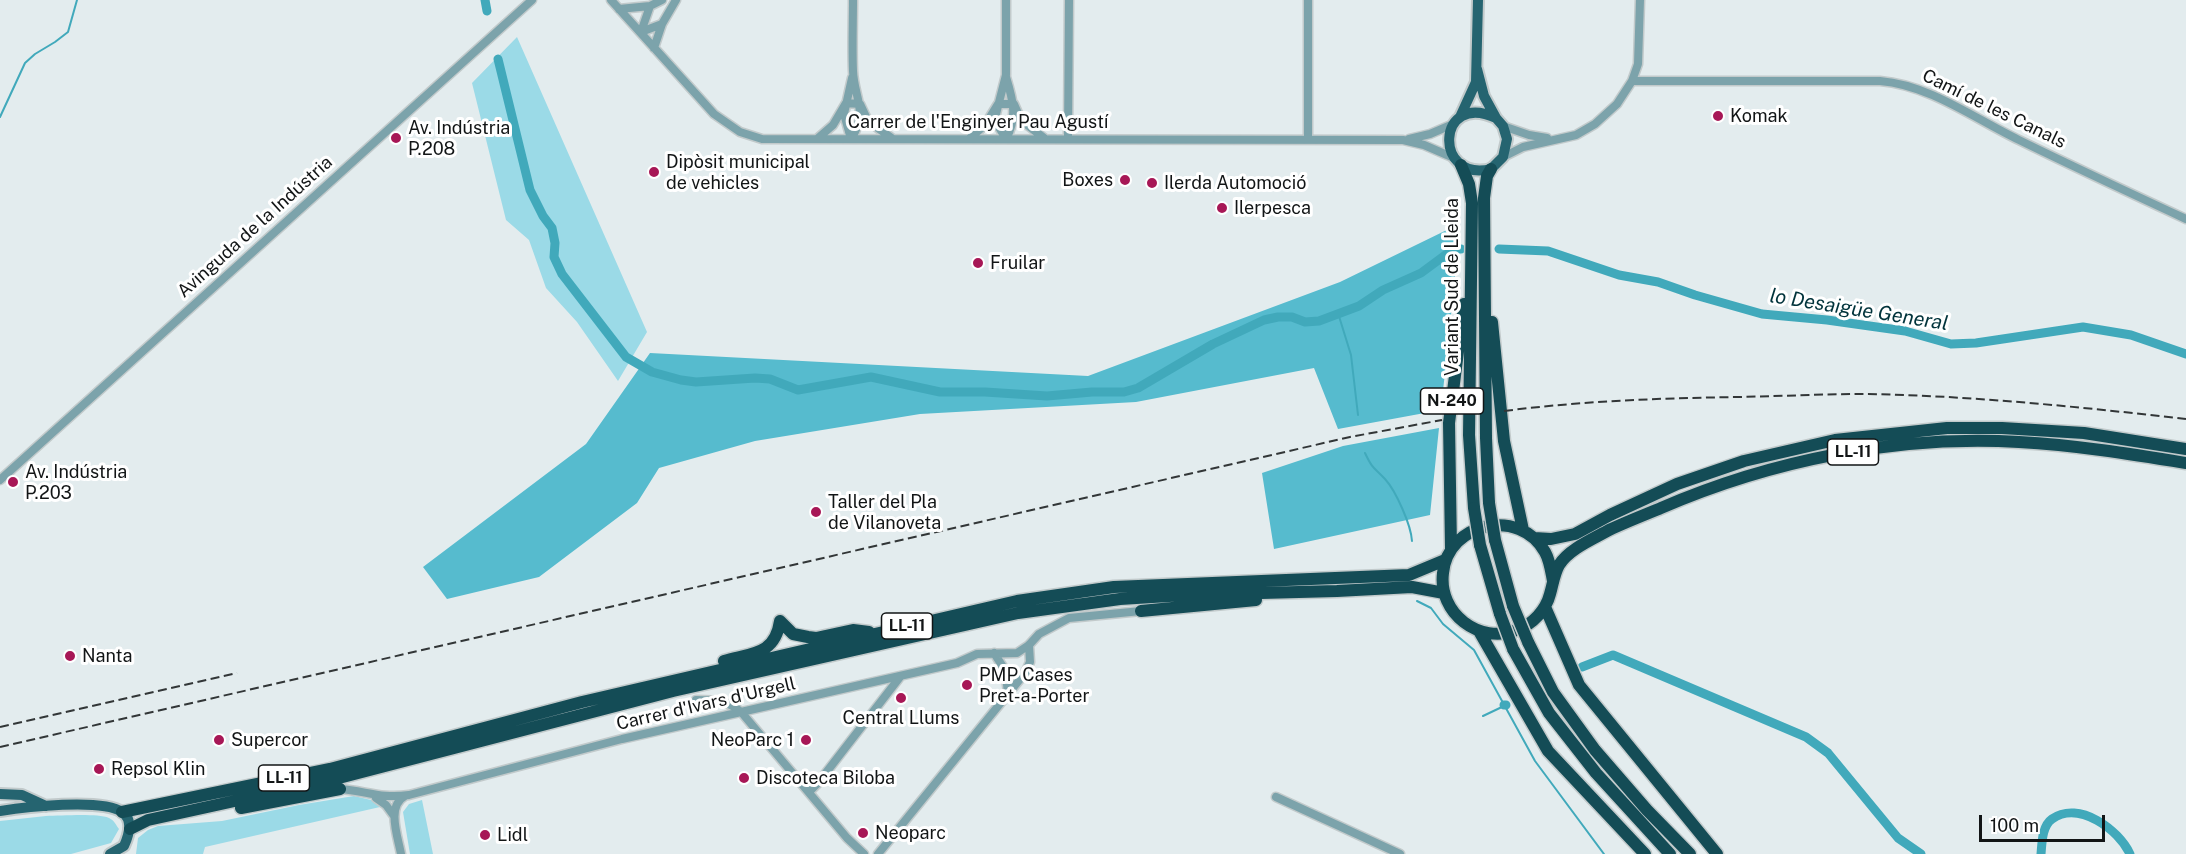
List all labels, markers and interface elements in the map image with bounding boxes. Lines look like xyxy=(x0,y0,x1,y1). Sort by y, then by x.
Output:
street label: Camí de les Canals xyxy=(1919,65,2069,153)
place label: Komak xyxy=(1730,105,1788,127)
marker: Komak xyxy=(1711,109,1725,123)
street label: Carrer de l'Enginyer Pau Agustí xyxy=(848,111,1108,133)
place label: Av. Indústria P.208 xyxy=(408,117,510,160)
marker: Av. Indústria P.208 xyxy=(389,131,403,145)
place label: Dipòsit municipal de vehicles xyxy=(666,151,810,194)
street label: Avinguda de la Indústria xyxy=(173,152,337,302)
marker: Dipòsit municipal de vehicles xyxy=(647,165,661,179)
place label: Boxes xyxy=(1062,169,1113,191)
place label: Ilerda Automoció xyxy=(1164,172,1306,194)
marker: Boxes xyxy=(1118,173,1132,187)
marker: Ilerda Automoció xyxy=(1145,176,1159,190)
place label: Ilerpesca xyxy=(1234,197,1311,219)
street label: Variant Sud de Lleida xyxy=(1441,198,1463,376)
marker: Ilerpesca xyxy=(1215,201,1229,215)
place label: Fruilar xyxy=(990,252,1045,274)
marker: Fruilar xyxy=(971,256,985,270)
water label: lo Desaigüe General xyxy=(1768,284,1950,336)
road number: N-240 xyxy=(1420,388,1484,414)
road number: LL-11 xyxy=(1828,439,1878,465)
place label: Av. Indústria P.203 xyxy=(25,461,127,504)
marker: Av. Indústria P.203 xyxy=(6,475,20,489)
place label: Taller del Pla de Vilanoveta xyxy=(828,491,941,534)
marker: Taller del Pla de Vilanoveta xyxy=(809,505,823,519)
road number: LL-11 xyxy=(882,613,932,639)
place label: Nanta xyxy=(82,645,132,667)
marker: Nanta xyxy=(63,649,77,663)
place label: PMP Cases Pret-a-Porter xyxy=(979,664,1090,706)
street label: Carrer d'Ivars d'Urgell xyxy=(614,673,798,735)
marker: PMP Cases Pret-a-Porter xyxy=(960,678,974,692)
marker: Central Llums xyxy=(894,691,908,705)
place label: Central Llums xyxy=(843,707,959,729)
place label: Supercor xyxy=(231,729,308,751)
place label: NeoParc 1 xyxy=(711,729,794,751)
marker: Supercor xyxy=(212,733,226,747)
marker: NeoParc 1 xyxy=(799,733,813,747)
place label: Repsol Klin xyxy=(111,758,205,780)
marker: Repsol Klin xyxy=(92,762,106,776)
road number: LL-11 xyxy=(258,765,310,791)
place label: Discoteca Biloba xyxy=(756,767,895,789)
marker: Discoteca Biloba xyxy=(737,771,751,785)
scale bar xyxy=(1982,803,2108,841)
text: 100 m xyxy=(1990,815,2039,836)
place label: Neoparc xyxy=(875,822,946,844)
place label: Lidl xyxy=(497,824,528,846)
marker: Neoparc xyxy=(856,826,870,840)
marker: Lidl xyxy=(478,828,492,842)

